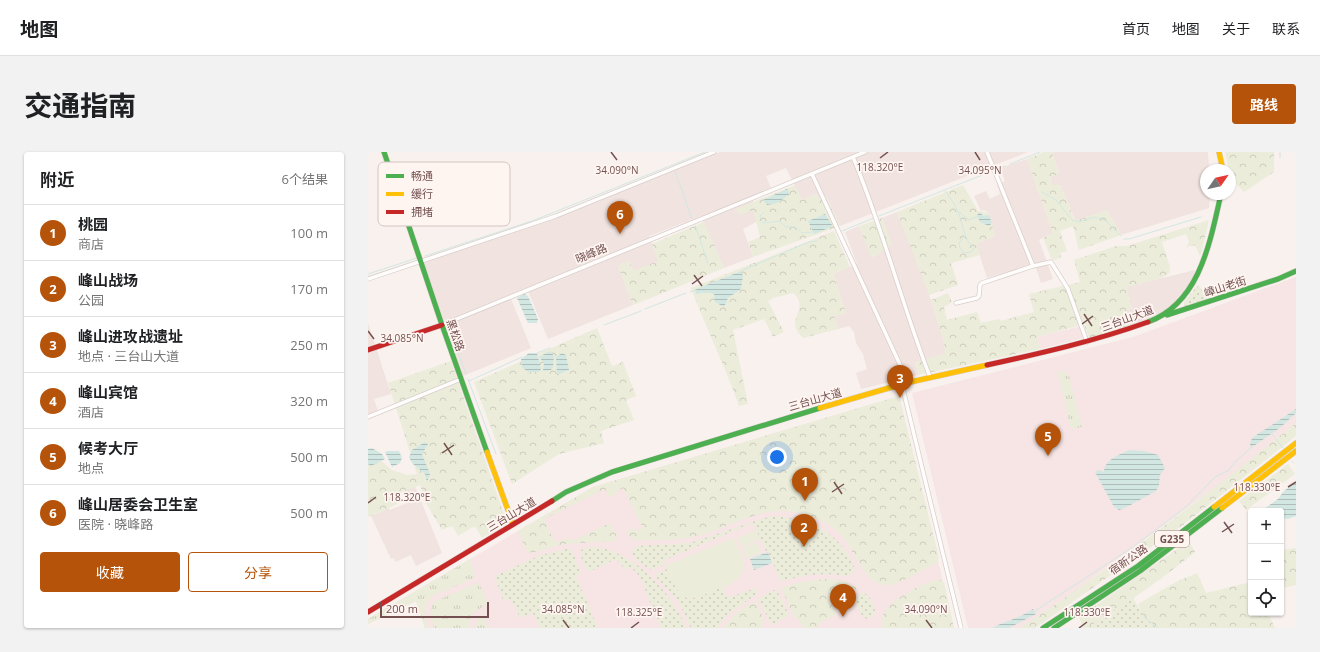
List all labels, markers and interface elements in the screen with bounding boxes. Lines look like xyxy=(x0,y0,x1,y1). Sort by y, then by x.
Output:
text: 地图 xyxy=(20,16,58,42)
text: 首页 xyxy=(1122,19,1150,38)
text: 地图 xyxy=(1172,19,1200,38)
text: 关于 xyxy=(1222,19,1250,38)
text: 联系 xyxy=(1272,19,1300,38)
button: 路线 xyxy=(1232,84,1296,124)
text: 交通指南 xyxy=(24,86,136,124)
text: 118.320°E xyxy=(857,160,903,174)
legend xyxy=(378,162,510,226)
text: 34.090°N xyxy=(595,163,639,177)
text: 34.095°N xyxy=(958,163,1002,177)
north arrow xyxy=(1200,164,1236,200)
text: 附近 xyxy=(40,168,74,191)
text: 畅通 xyxy=(411,168,433,183)
text: 6个结果 xyxy=(282,170,328,188)
text: 缓行 xyxy=(411,186,433,201)
pin: 6 xyxy=(607,201,633,234)
text: 拥堵 xyxy=(411,204,433,219)
text: 桃园 xyxy=(78,214,108,234)
text: 1 xyxy=(49,224,57,242)
text: 100 m xyxy=(290,224,328,242)
text: 商店 xyxy=(78,235,104,253)
street label: 晓峰路 xyxy=(573,240,609,266)
text: 峰山战场 xyxy=(78,270,138,290)
street label: 嶂山老街 xyxy=(1202,272,1248,300)
text: 2 xyxy=(49,280,57,298)
text: 170 m xyxy=(290,280,328,298)
text: 公园 xyxy=(78,291,104,309)
street label: 三台山大道 xyxy=(1099,302,1155,334)
street label: 黑松路 xyxy=(444,317,468,353)
text: 峰山进攻战遗址 xyxy=(78,326,183,346)
text: 34.085°N xyxy=(380,331,424,345)
text: 3 xyxy=(49,336,57,354)
text: 250 m xyxy=(290,336,328,354)
text: 地点 · 三台山大道 xyxy=(78,347,179,365)
pin: 3 xyxy=(887,365,913,398)
text: 峰山宾馆 xyxy=(78,382,138,402)
street label: 三台山大道 xyxy=(786,384,844,414)
text: 4 xyxy=(49,392,57,410)
text: 320 m xyxy=(290,392,328,410)
text: 酒店 xyxy=(78,403,104,421)
pin: 5 xyxy=(1035,423,1061,456)
text: 候考大厅 xyxy=(78,438,138,458)
your location xyxy=(767,447,787,467)
text: 5 xyxy=(49,448,57,466)
text: 500 m xyxy=(290,448,328,466)
text: 地点 xyxy=(78,459,104,477)
pin: 1 xyxy=(792,468,818,501)
text: 118.330°E xyxy=(1234,480,1280,494)
text: 118.320°E xyxy=(384,490,430,504)
street label: 三台山大道 xyxy=(484,493,538,535)
text: 峰山居委会卫生室 xyxy=(78,494,198,514)
text: 6 xyxy=(49,504,57,522)
text: 500 m xyxy=(290,504,328,522)
map controls xyxy=(1248,508,1284,616)
button: + xyxy=(1248,508,1284,544)
pin: 2 xyxy=(791,514,817,547)
text: 医院 · 晓峰路 xyxy=(78,515,153,533)
road number: G235 xyxy=(1155,531,1189,547)
street label: 宿新公路 xyxy=(1106,540,1150,578)
button: − xyxy=(1248,544,1284,580)
button: 收藏 xyxy=(40,552,180,592)
button: 分享 xyxy=(188,552,328,592)
button: locate xyxy=(1248,580,1284,616)
pin: 4 xyxy=(830,584,856,617)
scale bar xyxy=(380,600,489,619)
text: 200 m xyxy=(386,601,418,616)
text: 34.085°N xyxy=(541,602,585,616)
text: 34.090°N xyxy=(904,602,948,616)
text: 118.325°E xyxy=(616,605,662,619)
text: 118.330°E xyxy=(1064,605,1110,619)

